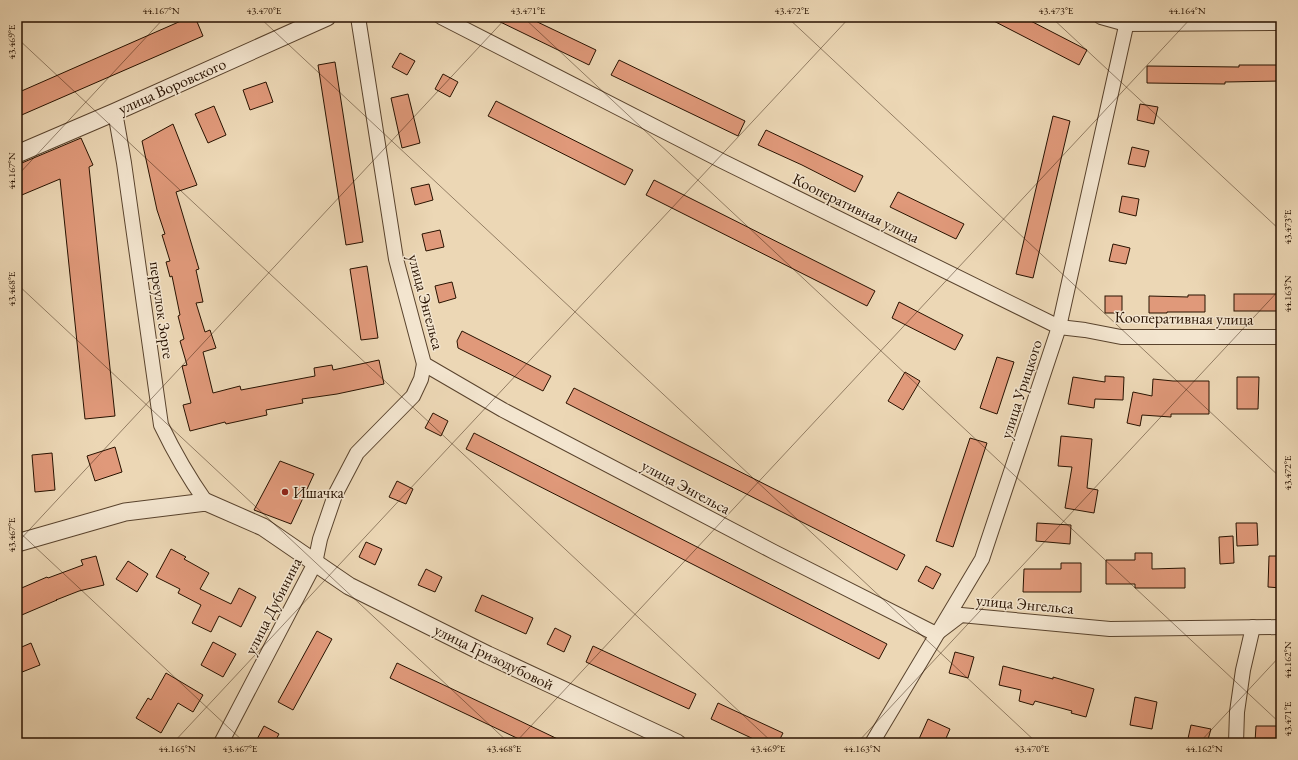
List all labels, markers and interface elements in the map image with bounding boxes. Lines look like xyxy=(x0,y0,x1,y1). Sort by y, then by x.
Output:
text: 44.167°N xyxy=(142,4,180,17)
text: 43.470°E xyxy=(247,4,282,17)
text: 43.471°E xyxy=(511,4,546,17)
text: 43.472°E xyxy=(775,4,810,17)
text: 43.473°E xyxy=(1039,4,1074,17)
text: 44.164°N xyxy=(1168,4,1206,17)
text: 43.469°E xyxy=(5,24,18,59)
street label: улица Воровского xyxy=(115,53,229,119)
text: 44.167°N xyxy=(5,152,18,190)
street label: Кооперативная улица xyxy=(789,168,924,248)
text: 43.473°E xyxy=(1281,209,1294,244)
street label: улица Энгельса xyxy=(403,252,449,353)
street label: переулок Зорге xyxy=(145,260,179,360)
text: 43.468°E xyxy=(5,271,18,306)
text: 44.163°N xyxy=(1281,275,1294,313)
street label: Кооперативная улица xyxy=(1114,306,1254,330)
street label: улица Урицкого xyxy=(995,337,1047,441)
street label: улица Энгельса xyxy=(638,455,735,520)
text: 43.472°E xyxy=(1281,455,1294,490)
place label: Ишачка xyxy=(293,482,345,503)
marker: Ишачка xyxy=(280,487,290,497)
text: 43.467°E xyxy=(5,517,18,552)
street label: улица Дубинина xyxy=(239,553,307,658)
street label: улица Энгельса xyxy=(975,589,1075,619)
street label: улица Гризодубовой xyxy=(431,619,558,695)
text: 44.162°N xyxy=(1281,641,1294,679)
text: 43.471°E xyxy=(1281,701,1294,736)
text: 44.165°N xyxy=(158,742,196,755)
text: 43.467°E xyxy=(223,742,258,755)
text: 43.468°E xyxy=(487,742,522,755)
text: 43.469°E xyxy=(751,742,786,755)
text: 44.163°N xyxy=(843,742,881,755)
text: 43.470°E xyxy=(1015,742,1050,755)
text: 44.162°N xyxy=(1185,742,1223,755)

